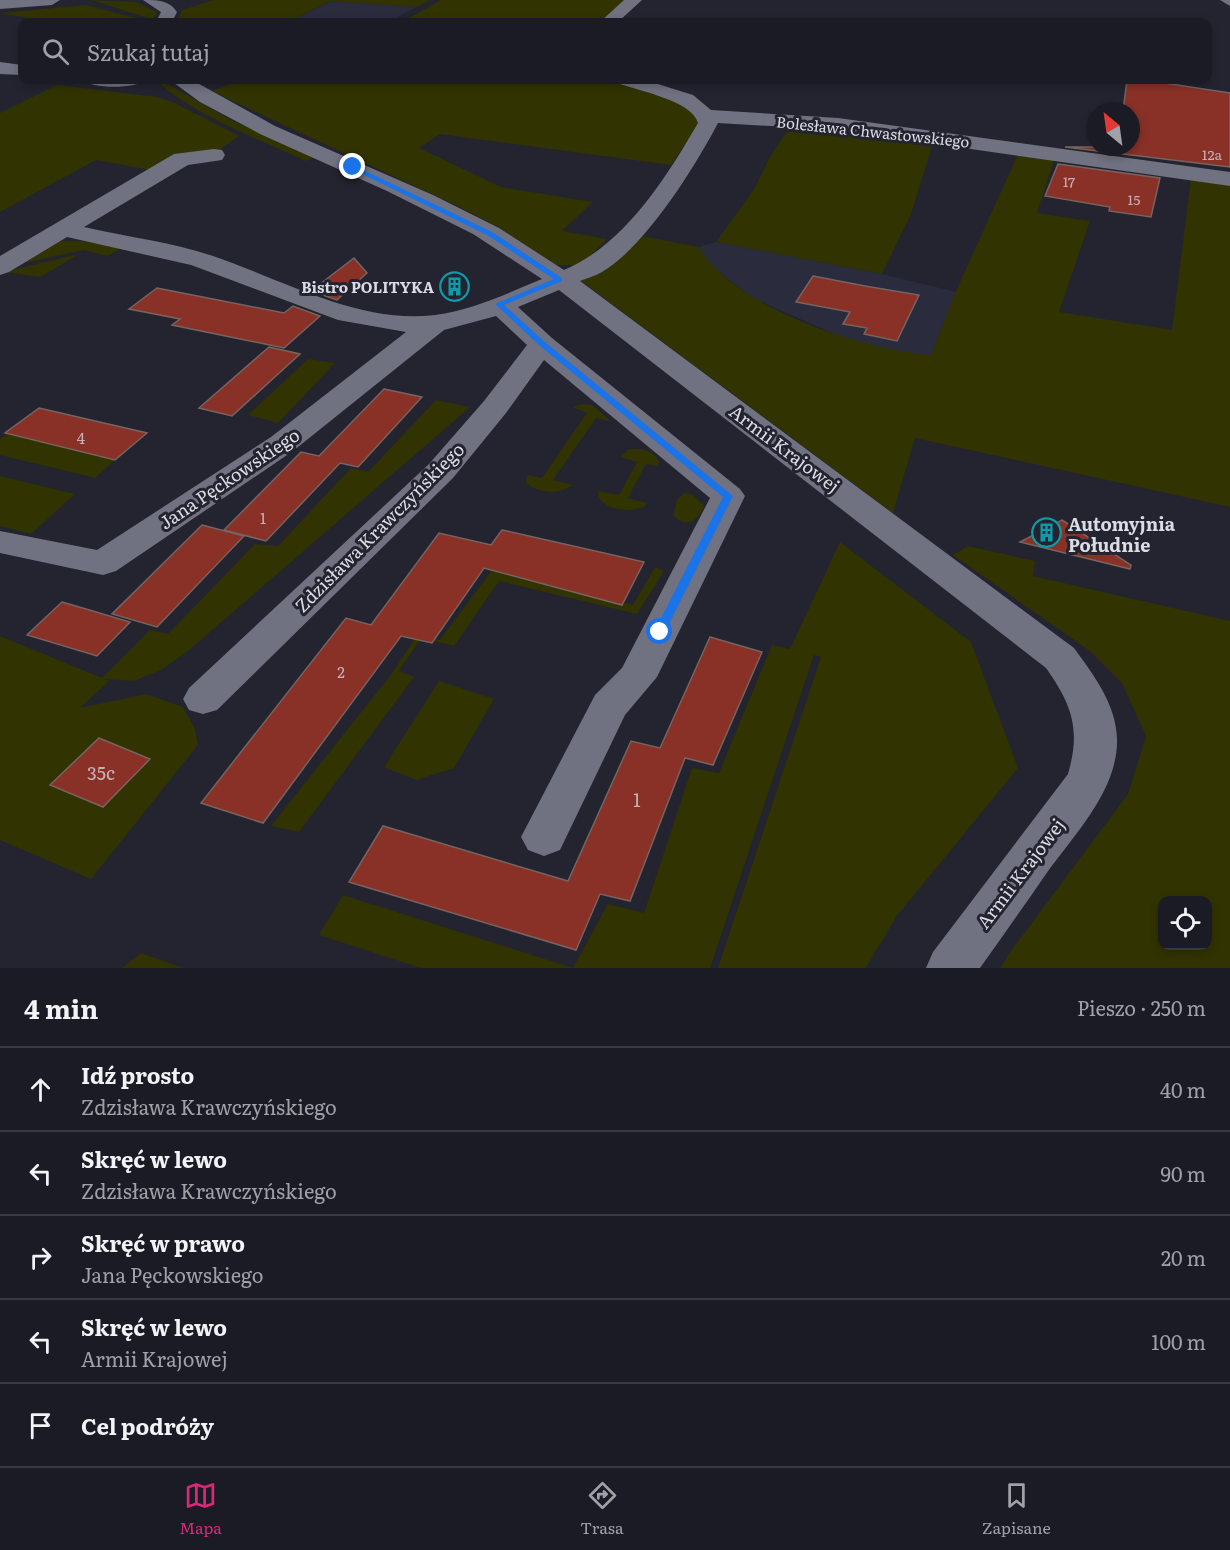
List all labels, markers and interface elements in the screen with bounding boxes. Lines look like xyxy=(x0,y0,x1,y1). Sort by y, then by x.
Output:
search box xyxy=(18,18,1212,84)
icon: search xyxy=(39,35,72,68)
text: Szukaj tutaj xyxy=(87,35,210,68)
north arrow xyxy=(1086,102,1140,156)
street label: Bolesława Chwastowskiego xyxy=(775,109,971,153)
house number: 12a xyxy=(1202,144,1223,164)
route end xyxy=(339,153,365,179)
house number: 17 xyxy=(1063,171,1075,191)
house number: 15 xyxy=(1128,189,1140,209)
building icon: Bistro POLITYKA xyxy=(439,270,471,302)
place label: Bistro POLITYKA xyxy=(301,275,435,298)
street label: Armii Krajowej xyxy=(724,397,846,499)
street label: Jana Pęckowskiego xyxy=(153,421,305,535)
house number: 4 xyxy=(77,426,85,449)
street label: Zdzisława Krawczyńskiego xyxy=(288,436,470,618)
house number: 1 xyxy=(260,506,266,529)
place label: Automyjnia Południe xyxy=(1068,510,1176,558)
building icon: Automyjnia Południe xyxy=(1031,517,1063,549)
route start xyxy=(646,618,672,644)
house number: 2 xyxy=(337,660,345,683)
house number: 35c xyxy=(87,759,115,786)
house number: 1 xyxy=(633,786,641,813)
street label: Armii Krajowej xyxy=(969,812,1071,934)
map controls xyxy=(1158,896,1212,950)
button: locate xyxy=(1158,896,1212,950)
text: 4 min xyxy=(24,988,98,1027)
text: Pieszo · 250 m xyxy=(1077,992,1206,1022)
text: Idź prosto xyxy=(81,1058,194,1091)
icon: ahead xyxy=(24,1073,57,1106)
text: 40 m xyxy=(1160,1074,1206,1104)
text: Zdzisława Krawczyńskiego xyxy=(81,1091,337,1121)
text: Skręć w lewo xyxy=(81,1142,227,1175)
icon: left xyxy=(24,1157,57,1190)
text: 90 m xyxy=(1161,1158,1206,1188)
text: Zdzisława Krawczyńskiego xyxy=(81,1175,337,1205)
text: Skręć w prawo xyxy=(81,1226,245,1259)
icon: right xyxy=(24,1241,57,1274)
text: 20 m xyxy=(1161,1242,1206,1272)
text: Jana Pęckowskiego xyxy=(81,1259,264,1289)
text: Skręć w lewo xyxy=(81,1310,227,1343)
icon: left xyxy=(24,1325,57,1358)
text: 100 m xyxy=(1151,1326,1206,1356)
text: Armii Krajowej xyxy=(81,1343,228,1373)
icon: arrive xyxy=(24,1409,57,1442)
text: Cel podróży xyxy=(81,1409,214,1442)
tab: Mapa xyxy=(179,1479,222,1539)
tab: Trasa xyxy=(580,1479,624,1539)
tab: Zapisane xyxy=(982,1479,1051,1539)

